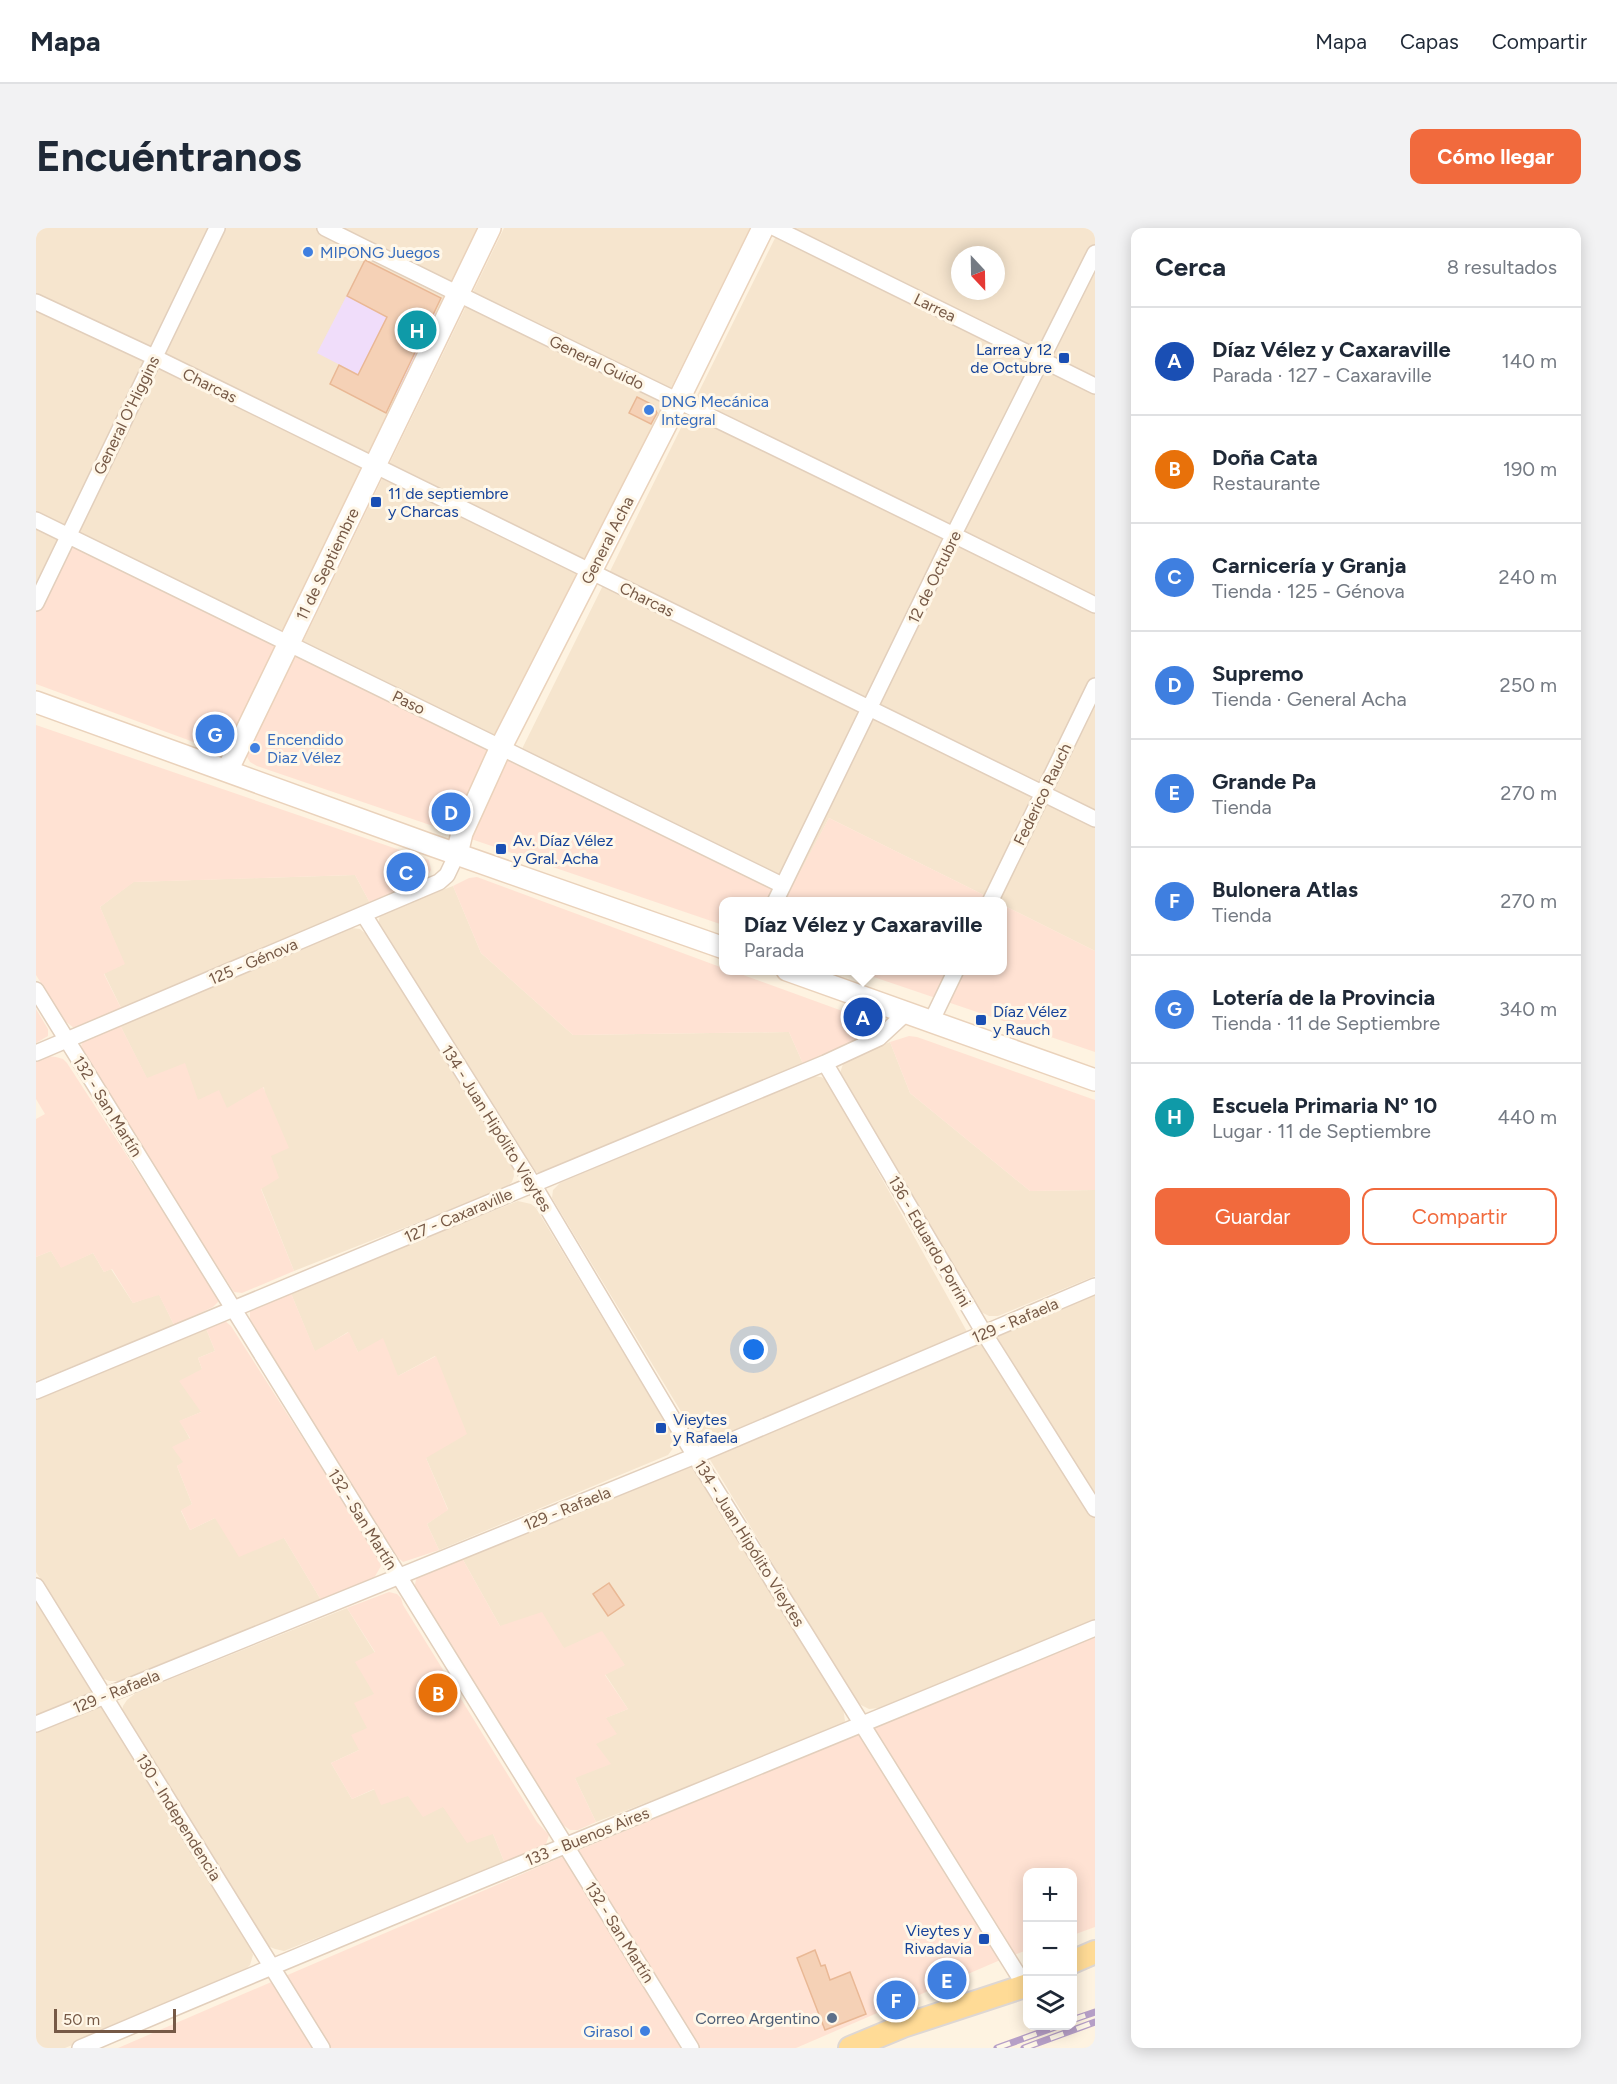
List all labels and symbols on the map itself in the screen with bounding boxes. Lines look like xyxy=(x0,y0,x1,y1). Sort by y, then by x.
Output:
place label: MIPONG Juegos xyxy=(320,243,440,262)
marker: MIPONG Juegos xyxy=(301,245,315,259)
north arrow xyxy=(951,246,1005,300)
street label: Larrea xyxy=(911,289,959,326)
pin: H xyxy=(398,308,436,352)
street label: General Guido xyxy=(546,331,647,394)
place label: Larrea y 12 de Octubre xyxy=(970,340,1052,377)
marker: Larrea y 12 de Octubre xyxy=(1057,351,1071,365)
street label: General O'Higgins xyxy=(89,353,163,478)
street label: Charcas xyxy=(179,364,240,407)
place label: DNG Mecánica Integral xyxy=(661,392,769,429)
marker: DNG Mecánica Integral xyxy=(642,403,656,417)
place label: 11 de septiembre y Charcas xyxy=(388,484,509,521)
street label: General Acha xyxy=(577,493,638,587)
marker: 11 de septiembre y Charcas xyxy=(369,495,383,509)
street label: 11 de Septiembre xyxy=(292,505,363,624)
street label: 12 de Octubre xyxy=(904,527,965,627)
street label: Charcas xyxy=(616,578,677,621)
street label: Paso xyxy=(389,686,428,718)
pin: G xyxy=(196,712,234,756)
place label: Encendido Diaz Vélez xyxy=(267,730,343,767)
street label: Federico Rauch xyxy=(1010,740,1075,848)
marker: Encendido Diaz Vélez xyxy=(248,741,262,755)
pin: D xyxy=(432,790,470,834)
place label: Av. Díaz Vélez y Gral. Acha xyxy=(513,831,613,868)
marker: Av. Díaz Vélez y Gral. Acha xyxy=(494,842,508,856)
pin: C xyxy=(386,850,425,894)
street label: 125 - Génova xyxy=(206,934,300,989)
pin: A xyxy=(844,994,882,1040)
place label: Díaz Vélez y Rauch xyxy=(993,1002,1067,1039)
marker: Díaz Vélez y Rauch xyxy=(974,1013,988,1027)
street label: 134 - Juan Hipólito Vieytes xyxy=(437,1041,556,1215)
street label: 132 - San Martín xyxy=(69,1052,146,1160)
street label: 136 - Eduardo Porrini xyxy=(884,1172,975,1310)
street label: 127 - Caxaraville xyxy=(401,1184,515,1247)
street label: 129 - Rafaela xyxy=(969,1294,1061,1347)
your location xyxy=(739,1335,768,1364)
place label: Vieytes y Rafaela xyxy=(673,1410,738,1447)
marker: Vieytes y Rafaela xyxy=(654,1421,668,1435)
street label: 134 - Juan Hipólito Vieytes xyxy=(690,1456,809,1630)
street label: 132 - San Martín xyxy=(324,1465,401,1573)
street label: 129 - Rafaela xyxy=(521,1482,613,1534)
street label: 129 - Rafaela xyxy=(70,1665,162,1717)
pin: B xyxy=(418,1670,458,1716)
street label: 130 - Independencia xyxy=(132,1750,225,1884)
street label: 133 - Buenos Aires xyxy=(523,1803,652,1870)
street label: 132 - San Martín xyxy=(581,1878,658,1986)
place label: Vieytes y Rivadavia xyxy=(904,1921,973,1958)
marker: Vieytes y Rivadavia xyxy=(977,1932,991,1946)
pin: E xyxy=(928,1958,966,2002)
pin: F xyxy=(876,1978,916,2022)
scale bar xyxy=(54,2006,176,2034)
place label: Correo Argentino xyxy=(695,2009,820,2028)
marker: Correo Argentino xyxy=(825,2011,839,2025)
place label: Girasol xyxy=(583,2022,633,2041)
marker: Girasol xyxy=(638,2024,652,2038)

